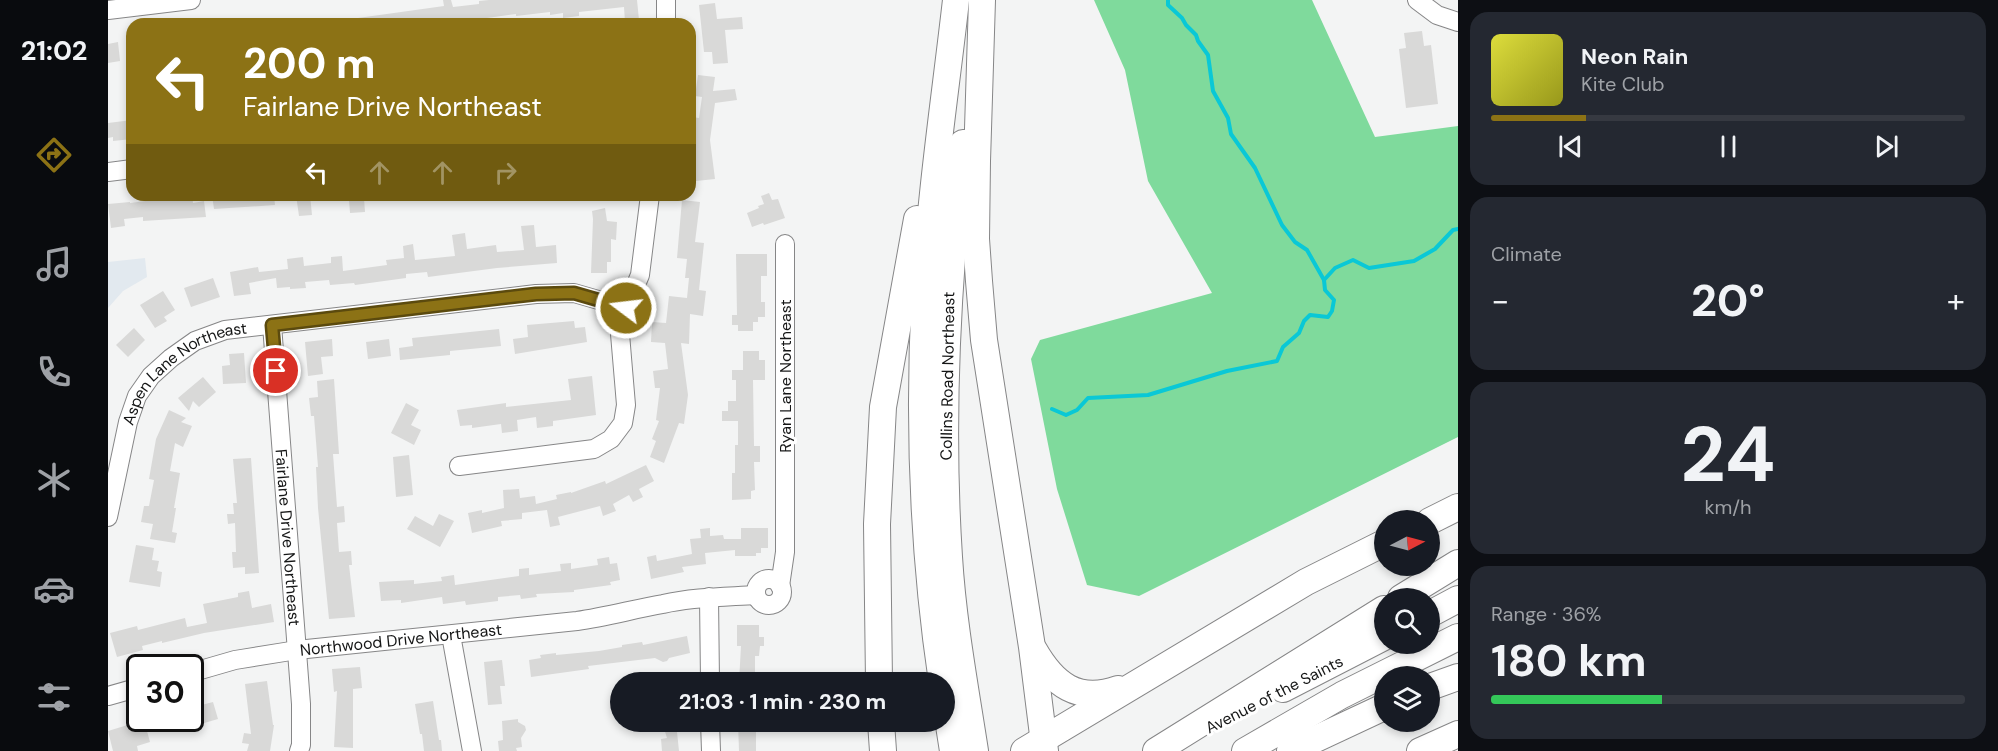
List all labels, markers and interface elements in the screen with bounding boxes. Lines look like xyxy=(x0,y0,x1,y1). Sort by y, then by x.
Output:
text: 21:02 xyxy=(21,33,87,68)
text: 200 m xyxy=(243,36,376,91)
icon: left xyxy=(144,42,222,120)
text: Neon Rain xyxy=(1581,42,1688,71)
text: Kite Club xyxy=(1581,71,1665,97)
text: Fairlane Drive Northeast xyxy=(243,89,542,124)
icon: previous xyxy=(1554,130,1587,163)
icon: pause xyxy=(1712,130,1745,163)
icon: next xyxy=(1870,130,1903,163)
icon: directions xyxy=(33,134,75,176)
icon: left xyxy=(300,156,333,189)
icon: ahead xyxy=(363,156,396,189)
icon: ahead xyxy=(426,156,459,189)
icon: right xyxy=(489,156,522,189)
text: Climate xyxy=(1491,241,1562,267)
icon: music xyxy=(33,243,75,285)
text: 20° xyxy=(1691,271,1765,330)
position arrow xyxy=(594,276,658,340)
text: − xyxy=(1491,279,1509,322)
text: + xyxy=(1947,279,1965,322)
street label: Collins Road Northeast xyxy=(936,292,959,460)
street label: Ryan Lane Northeast xyxy=(775,299,796,453)
street label: Aspen Lane Northeast xyxy=(118,318,248,428)
pin xyxy=(250,345,301,396)
icon: phone xyxy=(33,351,75,393)
icon: arrive xyxy=(259,354,292,387)
text: 24 xyxy=(1680,404,1776,505)
street label: Fairlane Drive Northeast xyxy=(271,448,305,627)
icon: climate xyxy=(33,459,75,501)
text: km/h xyxy=(1704,494,1752,520)
north arrow xyxy=(1374,510,1440,576)
map controls xyxy=(1374,510,1440,732)
icon: car xyxy=(33,568,75,610)
button: search xyxy=(1374,588,1440,654)
text: Range · 36% xyxy=(1491,601,1601,627)
street label: Northwood Drive Northeast xyxy=(299,619,503,661)
text: 180 km xyxy=(1491,631,1646,690)
street label: Avenue of the Saints xyxy=(1202,651,1347,738)
speed limit sign: 30 xyxy=(126,654,204,732)
button: layers xyxy=(1374,666,1440,732)
icon: filters xyxy=(33,676,75,718)
text: 21:03 · 1 min · 230 m xyxy=(679,687,886,716)

